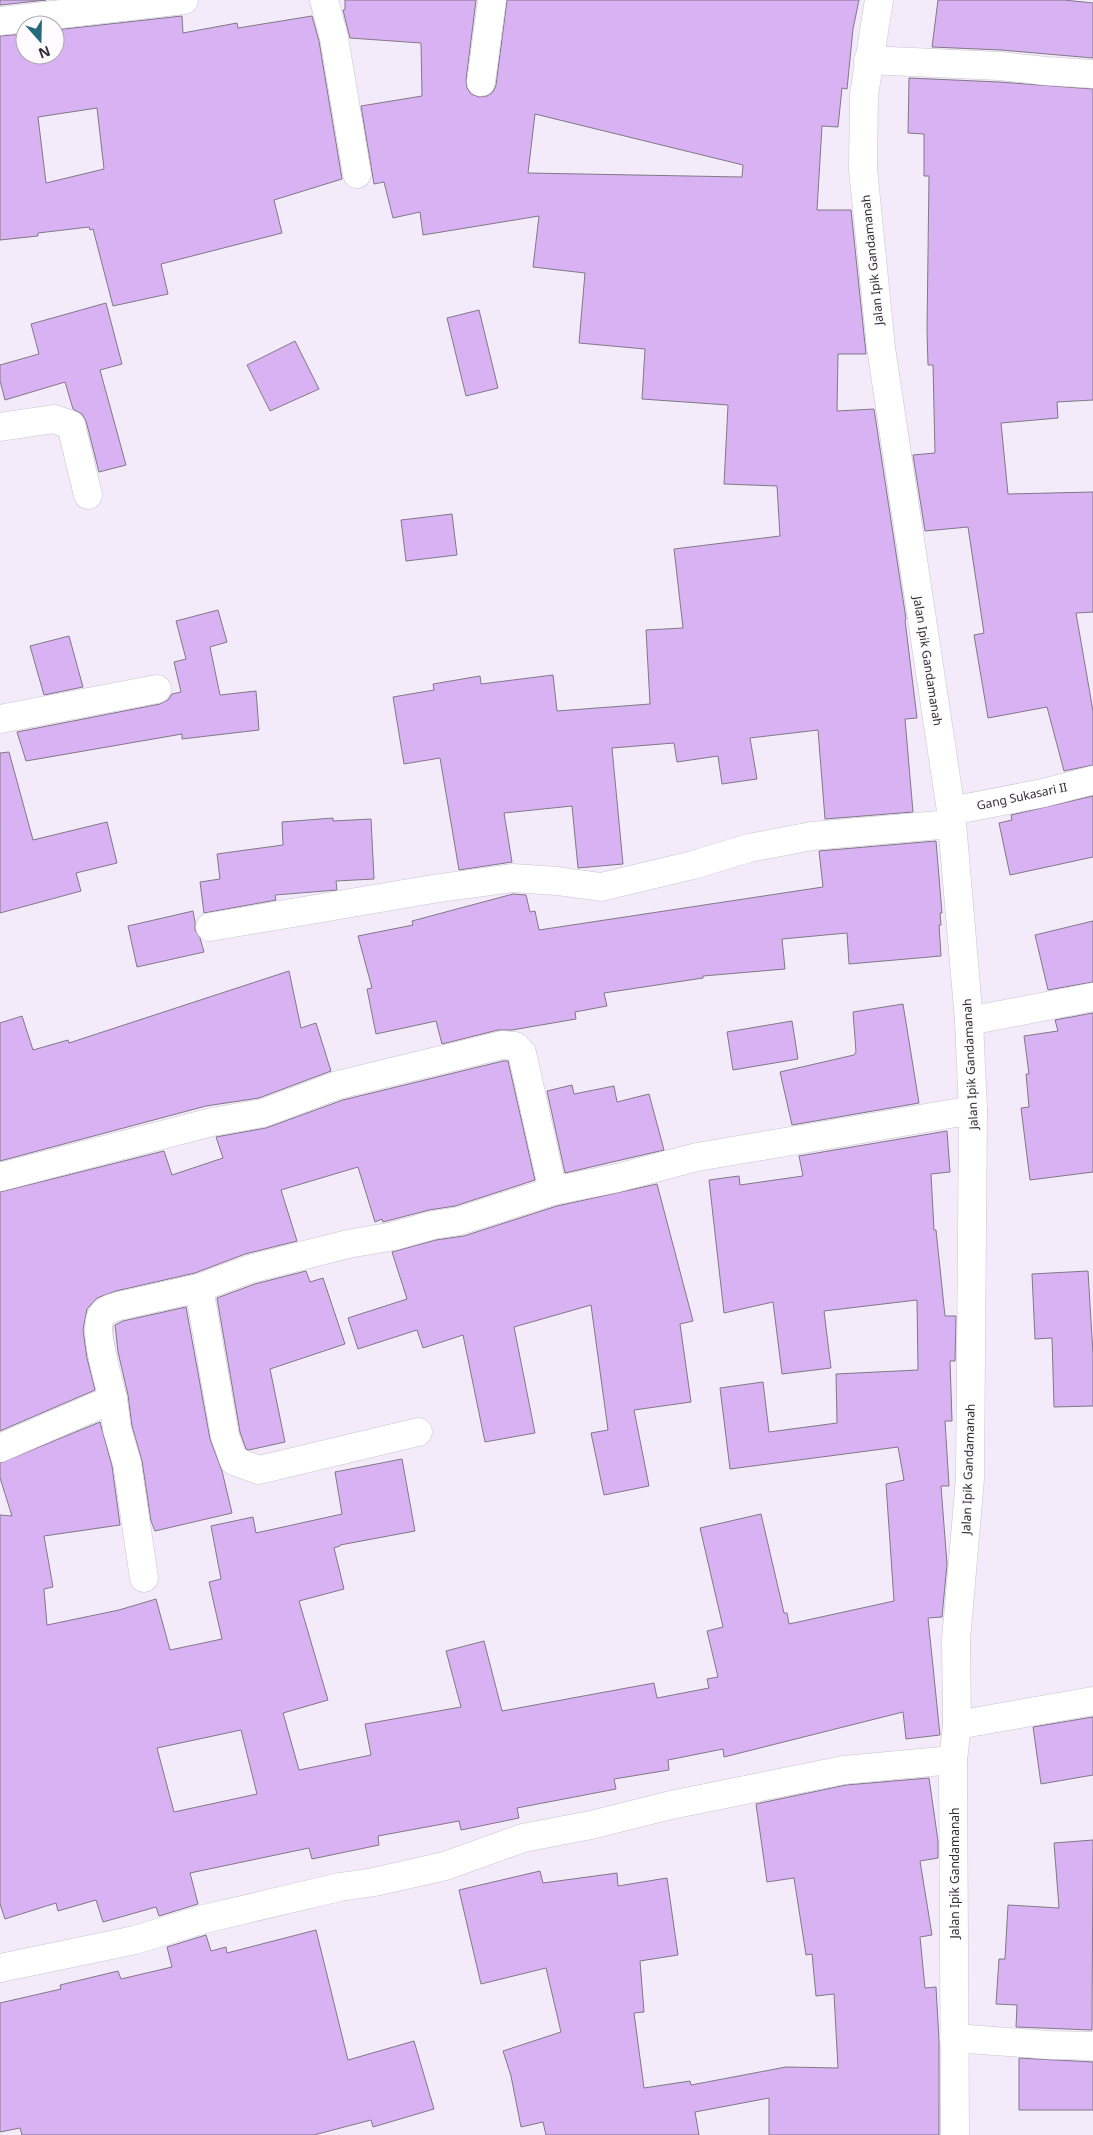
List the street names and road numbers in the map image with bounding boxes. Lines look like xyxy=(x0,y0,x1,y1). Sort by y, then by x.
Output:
street label: Jalan Ipik Gandamanah xyxy=(857,194,887,327)
street label: Jalan Ipik Gandamanah xyxy=(909,594,947,727)
street label: Gang Sukasari II xyxy=(975,778,1069,814)
street label: Jalan Ipik Gandamanah xyxy=(958,998,982,1131)
street label: Jalan Ipik Gandamanah xyxy=(957,1403,979,1536)
street label: Jalan Ipik Gandamanah xyxy=(946,1808,963,1939)

